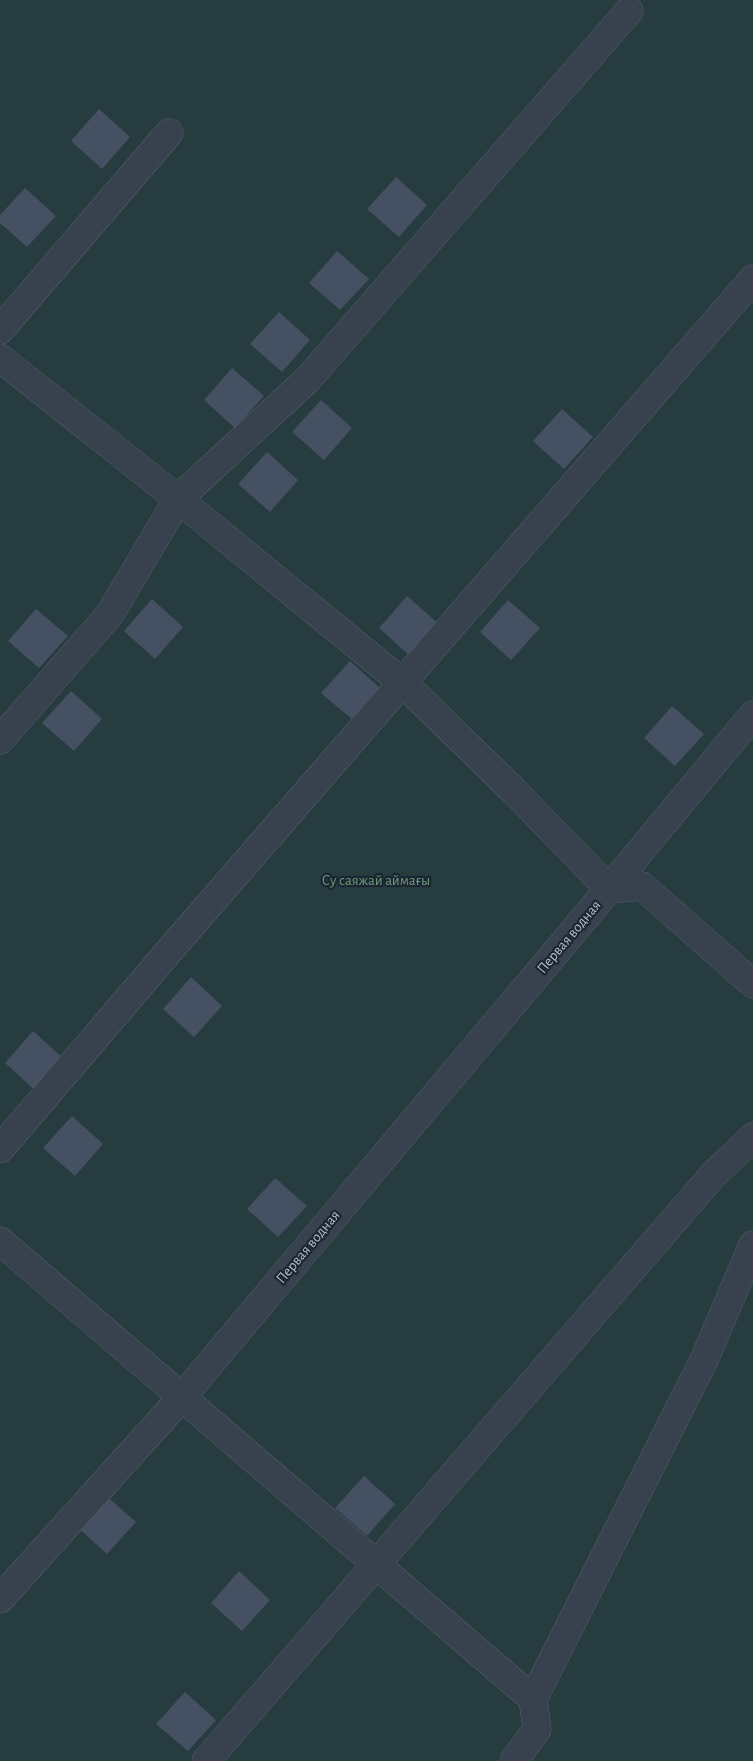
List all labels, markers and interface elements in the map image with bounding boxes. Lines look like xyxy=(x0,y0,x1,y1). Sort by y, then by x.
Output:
park label: Су саяжай аймағы xyxy=(322,871,430,889)
street label: Первая водная xyxy=(533,897,605,977)
street label: Первая водная xyxy=(272,1207,344,1287)

